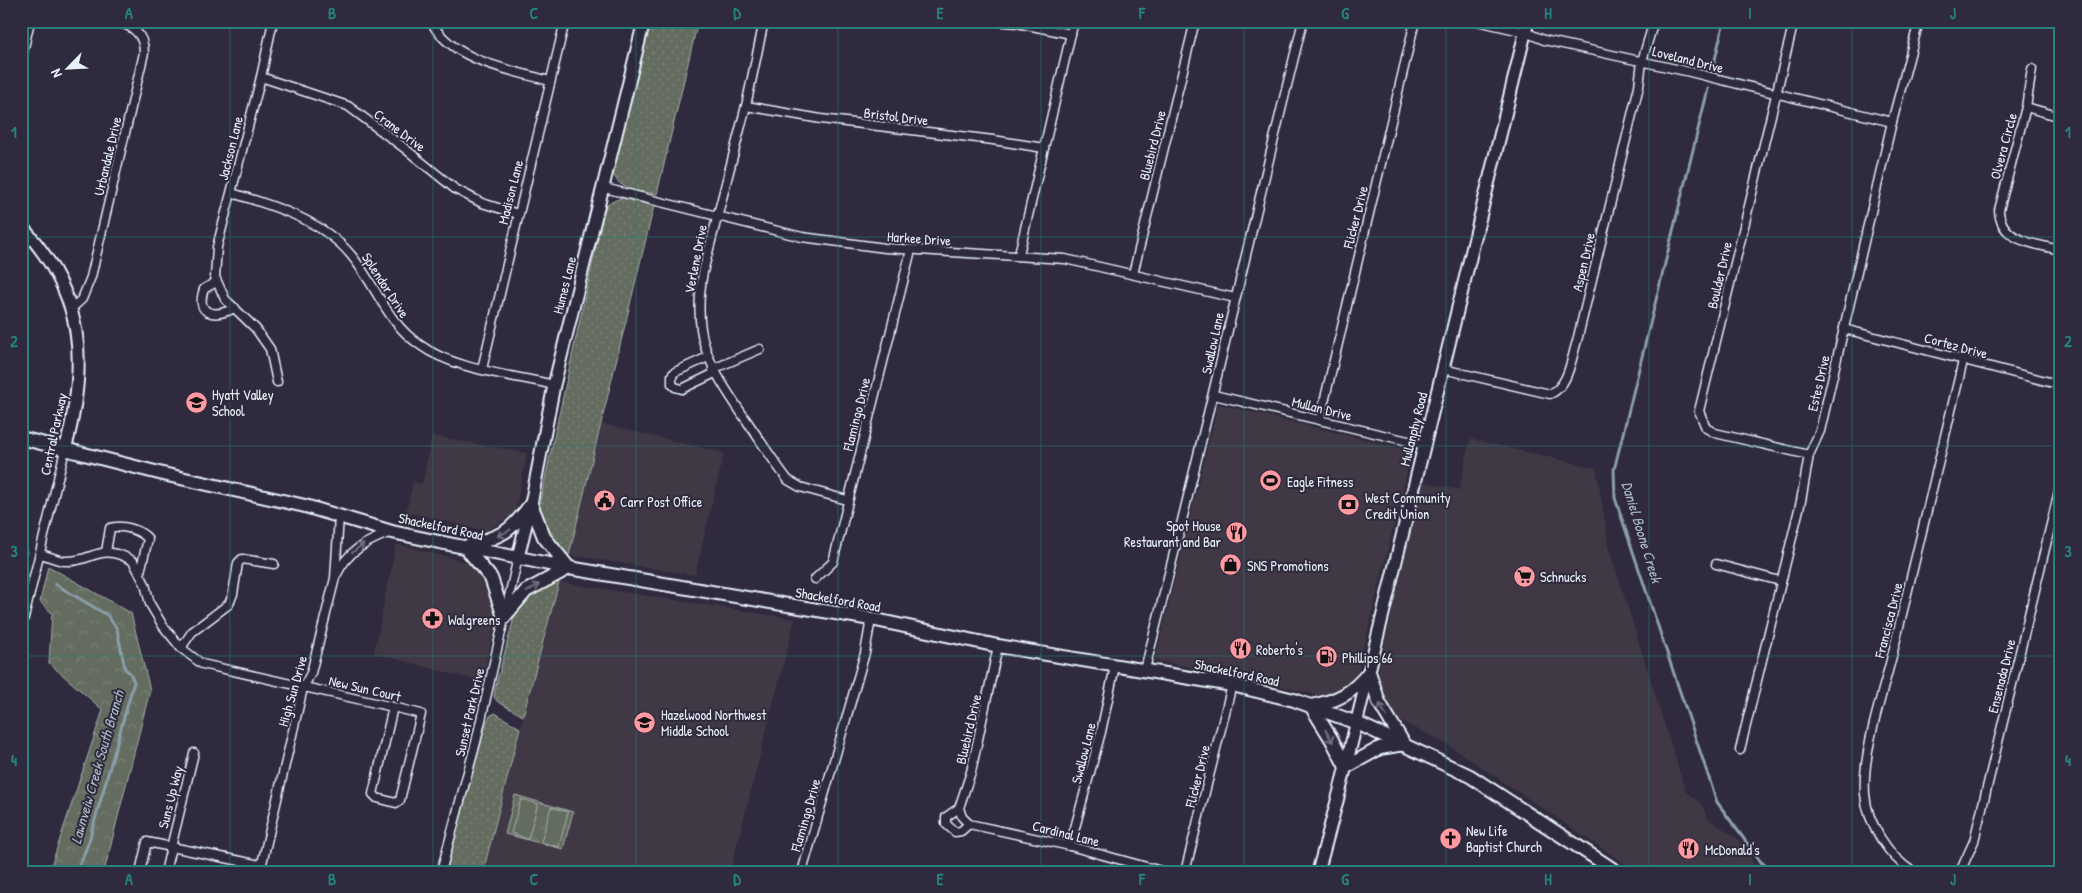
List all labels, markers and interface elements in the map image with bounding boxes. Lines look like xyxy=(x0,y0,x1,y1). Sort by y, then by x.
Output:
text: A xyxy=(125,2,133,24)
text: B xyxy=(328,2,336,24)
text: C xyxy=(530,2,539,24)
text: D xyxy=(733,2,741,24)
text: E xyxy=(936,2,944,24)
text: F xyxy=(1138,2,1146,24)
text: G xyxy=(1341,2,1349,24)
text: H xyxy=(1544,2,1552,24)
text: I xyxy=(1748,2,1752,24)
text: J xyxy=(1950,2,1956,24)
street label: Loveland Drive xyxy=(1650,41,1726,77)
north arrow xyxy=(42,42,92,92)
text: N xyxy=(45,66,66,81)
street label: Bristol Drive xyxy=(863,103,930,129)
street label: Crane Drive xyxy=(370,104,430,156)
street label: Bluebird Drive xyxy=(1134,108,1170,182)
street label: Olvera Circle xyxy=(1985,110,2021,181)
street label: Urbandale Drive xyxy=(89,114,125,197)
street label: Jackson Lane xyxy=(213,114,247,182)
text: 1 xyxy=(11,121,17,143)
text: 1 xyxy=(2065,121,2071,143)
street label: Madison Lane xyxy=(493,157,527,226)
street label: Flicker Drive xyxy=(1338,183,1372,251)
street label: Verlene Drive xyxy=(679,223,711,295)
street label: Harkee Drive xyxy=(886,226,952,250)
street label: Aspen Drive xyxy=(1567,230,1600,293)
street label: Boulder Drive xyxy=(1702,239,1736,310)
street label: Splendor Drive xyxy=(357,249,414,322)
street label: Humes Lane xyxy=(548,254,580,316)
street label: Swallow Lane xyxy=(1196,310,1228,375)
street label: Cortez Drive xyxy=(1922,327,1990,363)
text: 2 xyxy=(10,330,18,352)
text: 2 xyxy=(2064,330,2072,352)
street label: Estes Drive xyxy=(1802,353,1834,413)
street label: Flamingo Drive xyxy=(837,375,875,454)
place label: Hyatt Valley School xyxy=(212,385,274,420)
street label: Mullanphy Road xyxy=(1395,389,1432,468)
school or university icon: Hyatt Valley School xyxy=(184,390,208,414)
street label: Central Parkway xyxy=(35,391,72,477)
street label: Mullan Drive xyxy=(1290,391,1354,425)
sports icon: Eagle Fitness xyxy=(1259,469,1283,493)
place label: Eagle Fitness xyxy=(1287,472,1353,492)
water label: Daniel Boone Creek xyxy=(1617,479,1668,587)
place label: West Community Credit Union xyxy=(1365,488,1451,523)
public building icon: Carr Post Office xyxy=(592,489,616,513)
place label: Carr Post Office xyxy=(620,492,703,511)
bank icon: West Community Credit Union xyxy=(1337,493,1361,517)
street label: Shackelford Road xyxy=(397,508,486,544)
place label: Spot House Restaurant and Bar xyxy=(1124,516,1222,551)
restaurant icon: Spot House Restaurant and Bar xyxy=(1225,521,1249,545)
one-way arrow xyxy=(496,528,511,538)
text: 3 xyxy=(10,540,18,562)
text: 3 xyxy=(2064,540,2072,562)
one-way arrow xyxy=(351,543,364,554)
shop icon: SNS Promotions xyxy=(1219,553,1243,577)
place label: SNS Promotions xyxy=(1247,556,1329,575)
supermarket icon: Schnucks xyxy=(1512,564,1536,588)
place label: Schnucks xyxy=(1540,567,1586,586)
street label: Francisca Drive xyxy=(1869,580,1907,661)
street label: Shackelford Road xyxy=(794,582,883,616)
one-way arrow xyxy=(525,583,539,593)
pharmacy icon: Walgreens xyxy=(420,607,444,631)
place label: Walgreens xyxy=(448,610,500,630)
restaurant icon: Roberto's xyxy=(1228,637,1252,661)
street label: Ensenada Drive xyxy=(1983,637,2019,715)
place label: Roberto's xyxy=(1256,640,1303,659)
fuel station icon: Phillips 66 xyxy=(1314,645,1338,669)
place label: Phillips 66 xyxy=(1342,648,1393,668)
street label: High Sun Drive xyxy=(273,653,312,729)
street label: Shackelford Road xyxy=(1193,654,1282,690)
street label: Sunset Park Drive xyxy=(450,665,489,758)
street label: New Sun Court xyxy=(327,670,403,706)
water label: Lawnveiw Creek South Branch xyxy=(65,686,129,846)
street label: Bluebird Drive xyxy=(951,692,985,766)
one-way arrow xyxy=(1378,702,1388,717)
place label: Hazelwood Northwest Middle School xyxy=(661,705,766,740)
school or university icon: Hazelwood Northwest Middle School xyxy=(633,710,657,734)
street label: Swallow Lane xyxy=(1066,720,1100,786)
one-way arrow xyxy=(1325,728,1335,742)
street label: Flicker Drive xyxy=(1180,742,1214,810)
text: 4 xyxy=(11,749,17,771)
text: 4 xyxy=(2065,749,2071,771)
street label: Suns Up Way xyxy=(153,764,188,831)
street label: Flamingo Drive xyxy=(785,776,826,855)
street label: Cardinal Lane xyxy=(1030,815,1102,851)
place label: New Life Baptist Church xyxy=(1466,821,1542,857)
church icon: New Life Baptist Church xyxy=(1438,826,1462,850)
restaurant icon: McDonald's xyxy=(1677,837,1701,861)
place label: McDonald's xyxy=(1705,840,1760,859)
text: A xyxy=(125,868,133,890)
text: B xyxy=(328,868,336,890)
text: C xyxy=(530,868,539,890)
text: D xyxy=(733,868,741,890)
text: E xyxy=(936,868,944,890)
text: F xyxy=(1138,868,1146,890)
text: G xyxy=(1341,868,1349,890)
text: H xyxy=(1544,868,1552,890)
text: I xyxy=(1748,868,1752,890)
text: J xyxy=(1950,868,1956,890)

